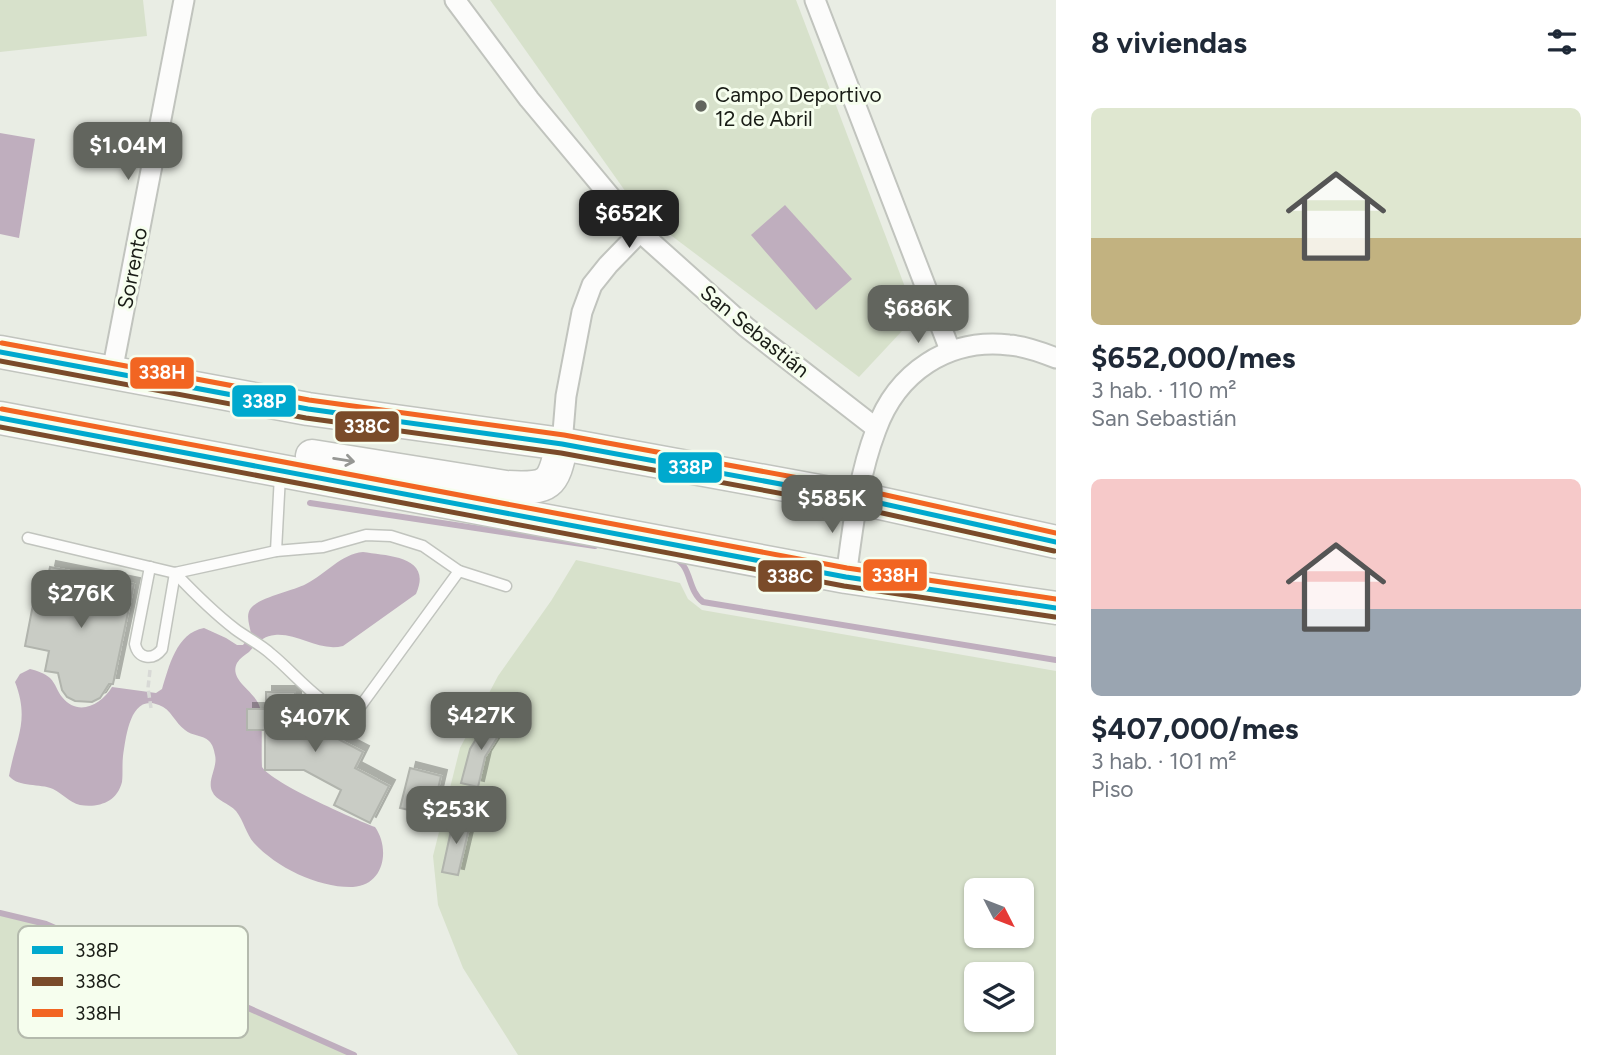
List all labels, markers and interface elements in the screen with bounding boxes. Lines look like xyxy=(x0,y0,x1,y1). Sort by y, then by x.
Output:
icon: filters xyxy=(1543,23,1581,61)
text: 8 viviendas xyxy=(1091,24,1247,61)
place label: Campo Deportivo 12 de Abril xyxy=(715,82,882,131)
marker: Campo Deportivo 12 de Abril xyxy=(693,98,709,114)
pin: $1.04M xyxy=(71,122,185,182)
text: $1.04M xyxy=(89,131,167,159)
icon: home xyxy=(1273,153,1399,279)
pin: $652K xyxy=(580,190,678,250)
text: $652K xyxy=(595,199,663,227)
street label: Sorrento xyxy=(112,225,152,311)
street label: San Sebastián xyxy=(695,279,815,383)
pin: $686K xyxy=(869,286,967,345)
text: $686K xyxy=(884,294,952,322)
text: $652,000/mes xyxy=(1091,339,1296,376)
line badge: 338H xyxy=(129,356,195,390)
text: 338H xyxy=(138,361,186,384)
text: 3 hab. · 110 m² xyxy=(1091,376,1237,404)
line badge: 338P xyxy=(231,384,297,418)
text: 338P xyxy=(242,390,287,413)
text: San Sebastián xyxy=(1091,404,1237,432)
line badge: 338C xyxy=(334,410,400,443)
text: 338C xyxy=(344,415,390,438)
line badge: 338P xyxy=(657,451,723,484)
one-way arrow xyxy=(332,454,355,467)
text: 338P xyxy=(668,456,713,479)
pin: $585K xyxy=(783,476,881,535)
text: $585K xyxy=(798,484,866,512)
icon: home xyxy=(1273,524,1399,650)
line badge: 338H xyxy=(862,558,928,592)
line badge: 338C xyxy=(757,559,823,593)
text: 338H xyxy=(871,564,919,587)
text: 338C xyxy=(767,565,813,588)
pin: $276K xyxy=(32,570,130,630)
text: $276K xyxy=(47,579,115,607)
pin: $427K xyxy=(432,692,530,752)
pin: $407K xyxy=(266,694,364,754)
text: $427K xyxy=(447,701,515,729)
text: $407K xyxy=(280,703,350,731)
text: $407,000/mes xyxy=(1091,710,1298,747)
text: 3 hab. · 101 m² xyxy=(1091,747,1237,775)
text: Piso xyxy=(1091,775,1134,803)
pin: $253K xyxy=(407,786,505,846)
text: $253K xyxy=(422,795,490,823)
north arrow xyxy=(964,878,1034,948)
map controls xyxy=(964,878,1034,1032)
legend xyxy=(18,926,248,1038)
text: 338P xyxy=(75,939,118,962)
button: layers xyxy=(964,962,1034,1032)
text: 338C xyxy=(75,970,121,993)
text: 338H xyxy=(75,1002,122,1025)

